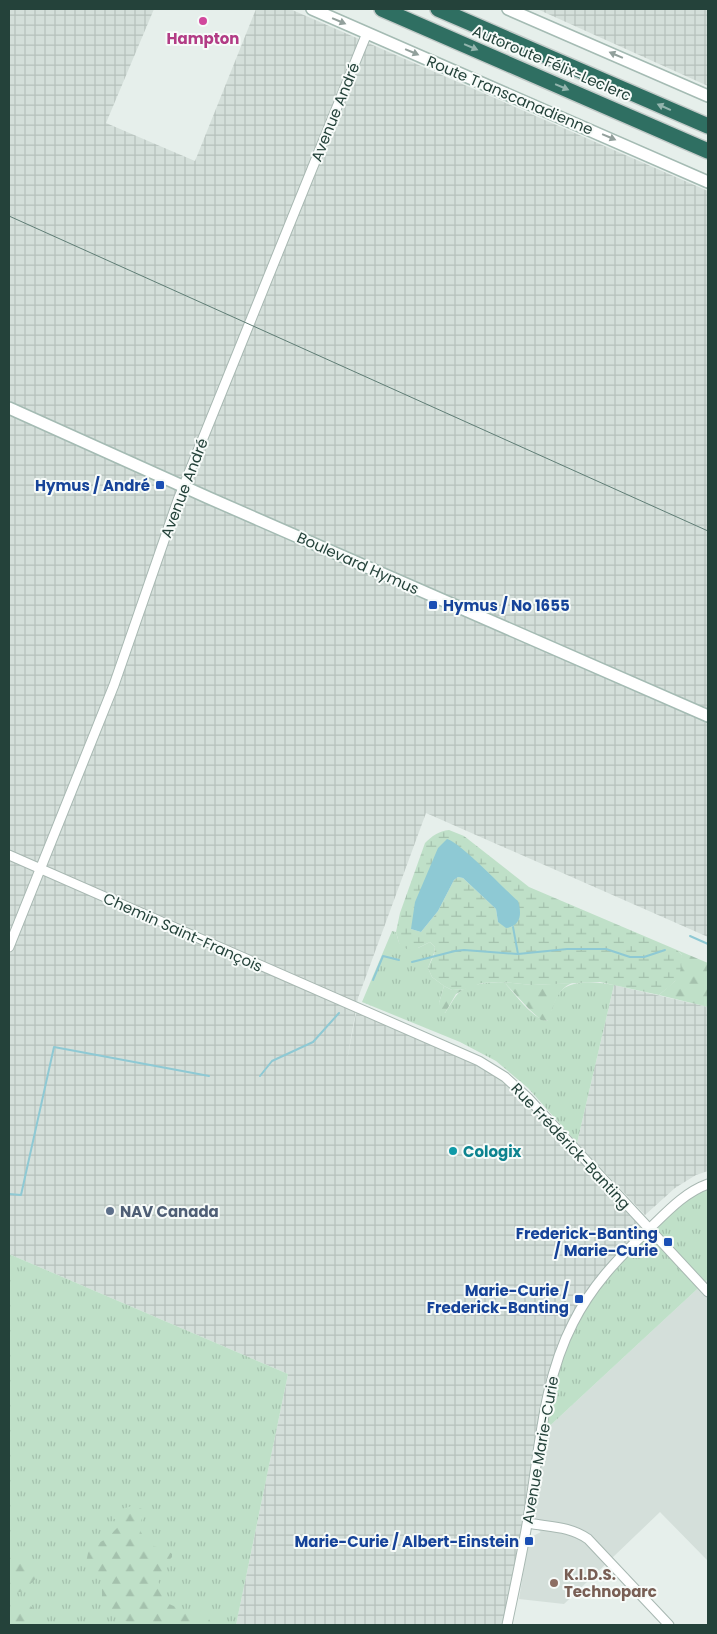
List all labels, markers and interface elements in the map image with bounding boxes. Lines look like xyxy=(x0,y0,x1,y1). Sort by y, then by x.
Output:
marker: Hampton xyxy=(197,15,209,27)
one-way arrow xyxy=(332,17,346,25)
street label: Autoroute Félix-Leclerc xyxy=(469,20,635,106)
place label: Hampton xyxy=(167,28,239,49)
one-way arrow xyxy=(464,44,478,52)
one-way arrow xyxy=(405,48,420,56)
street label: Route Transcanadienne xyxy=(424,50,596,140)
one-way arrow xyxy=(608,51,623,59)
street label: Avenue André xyxy=(306,59,364,165)
one-way arrow xyxy=(555,83,570,91)
one-way arrow xyxy=(657,102,671,110)
one-way arrow xyxy=(602,134,616,142)
street label: Avenue André xyxy=(155,435,213,541)
place label: Hymus / André xyxy=(35,475,150,496)
marker: Hymus / André xyxy=(154,479,166,491)
street label: Boulevard Hymus xyxy=(294,527,422,599)
place label: Hymus / No 1655 xyxy=(443,595,570,616)
marker: Hymus / No 1655 xyxy=(427,599,439,611)
street label: Chemin Saint-François xyxy=(100,887,266,977)
street label: Rue Frédérick-Banting xyxy=(507,1078,635,1214)
place label: Cologix xyxy=(463,1141,522,1162)
marker: Cologix xyxy=(447,1145,459,1157)
place label: NAV Canada xyxy=(120,1201,219,1222)
marker: NAV Canada xyxy=(104,1205,116,1217)
place label: Frederick-Banting / Marie-Curie xyxy=(516,1223,658,1261)
marker: Frederick-Banting / Marie-Curie xyxy=(662,1236,674,1248)
place label: Marie-Curie / Frederick-Banting xyxy=(427,1280,569,1318)
marker: Marie-Curie / Frederick-Banting xyxy=(573,1293,585,1305)
street label: Avenue Marie-Curie xyxy=(517,1374,563,1526)
place label: Marie-Curie / Albert-Einstein xyxy=(294,1531,519,1552)
marker: Marie-Curie / Albert-Einstein xyxy=(523,1535,535,1547)
place label: K.I.D.S. Technoparc xyxy=(564,1564,657,1602)
marker: K.I.D.S. Technoparc xyxy=(548,1577,560,1589)

